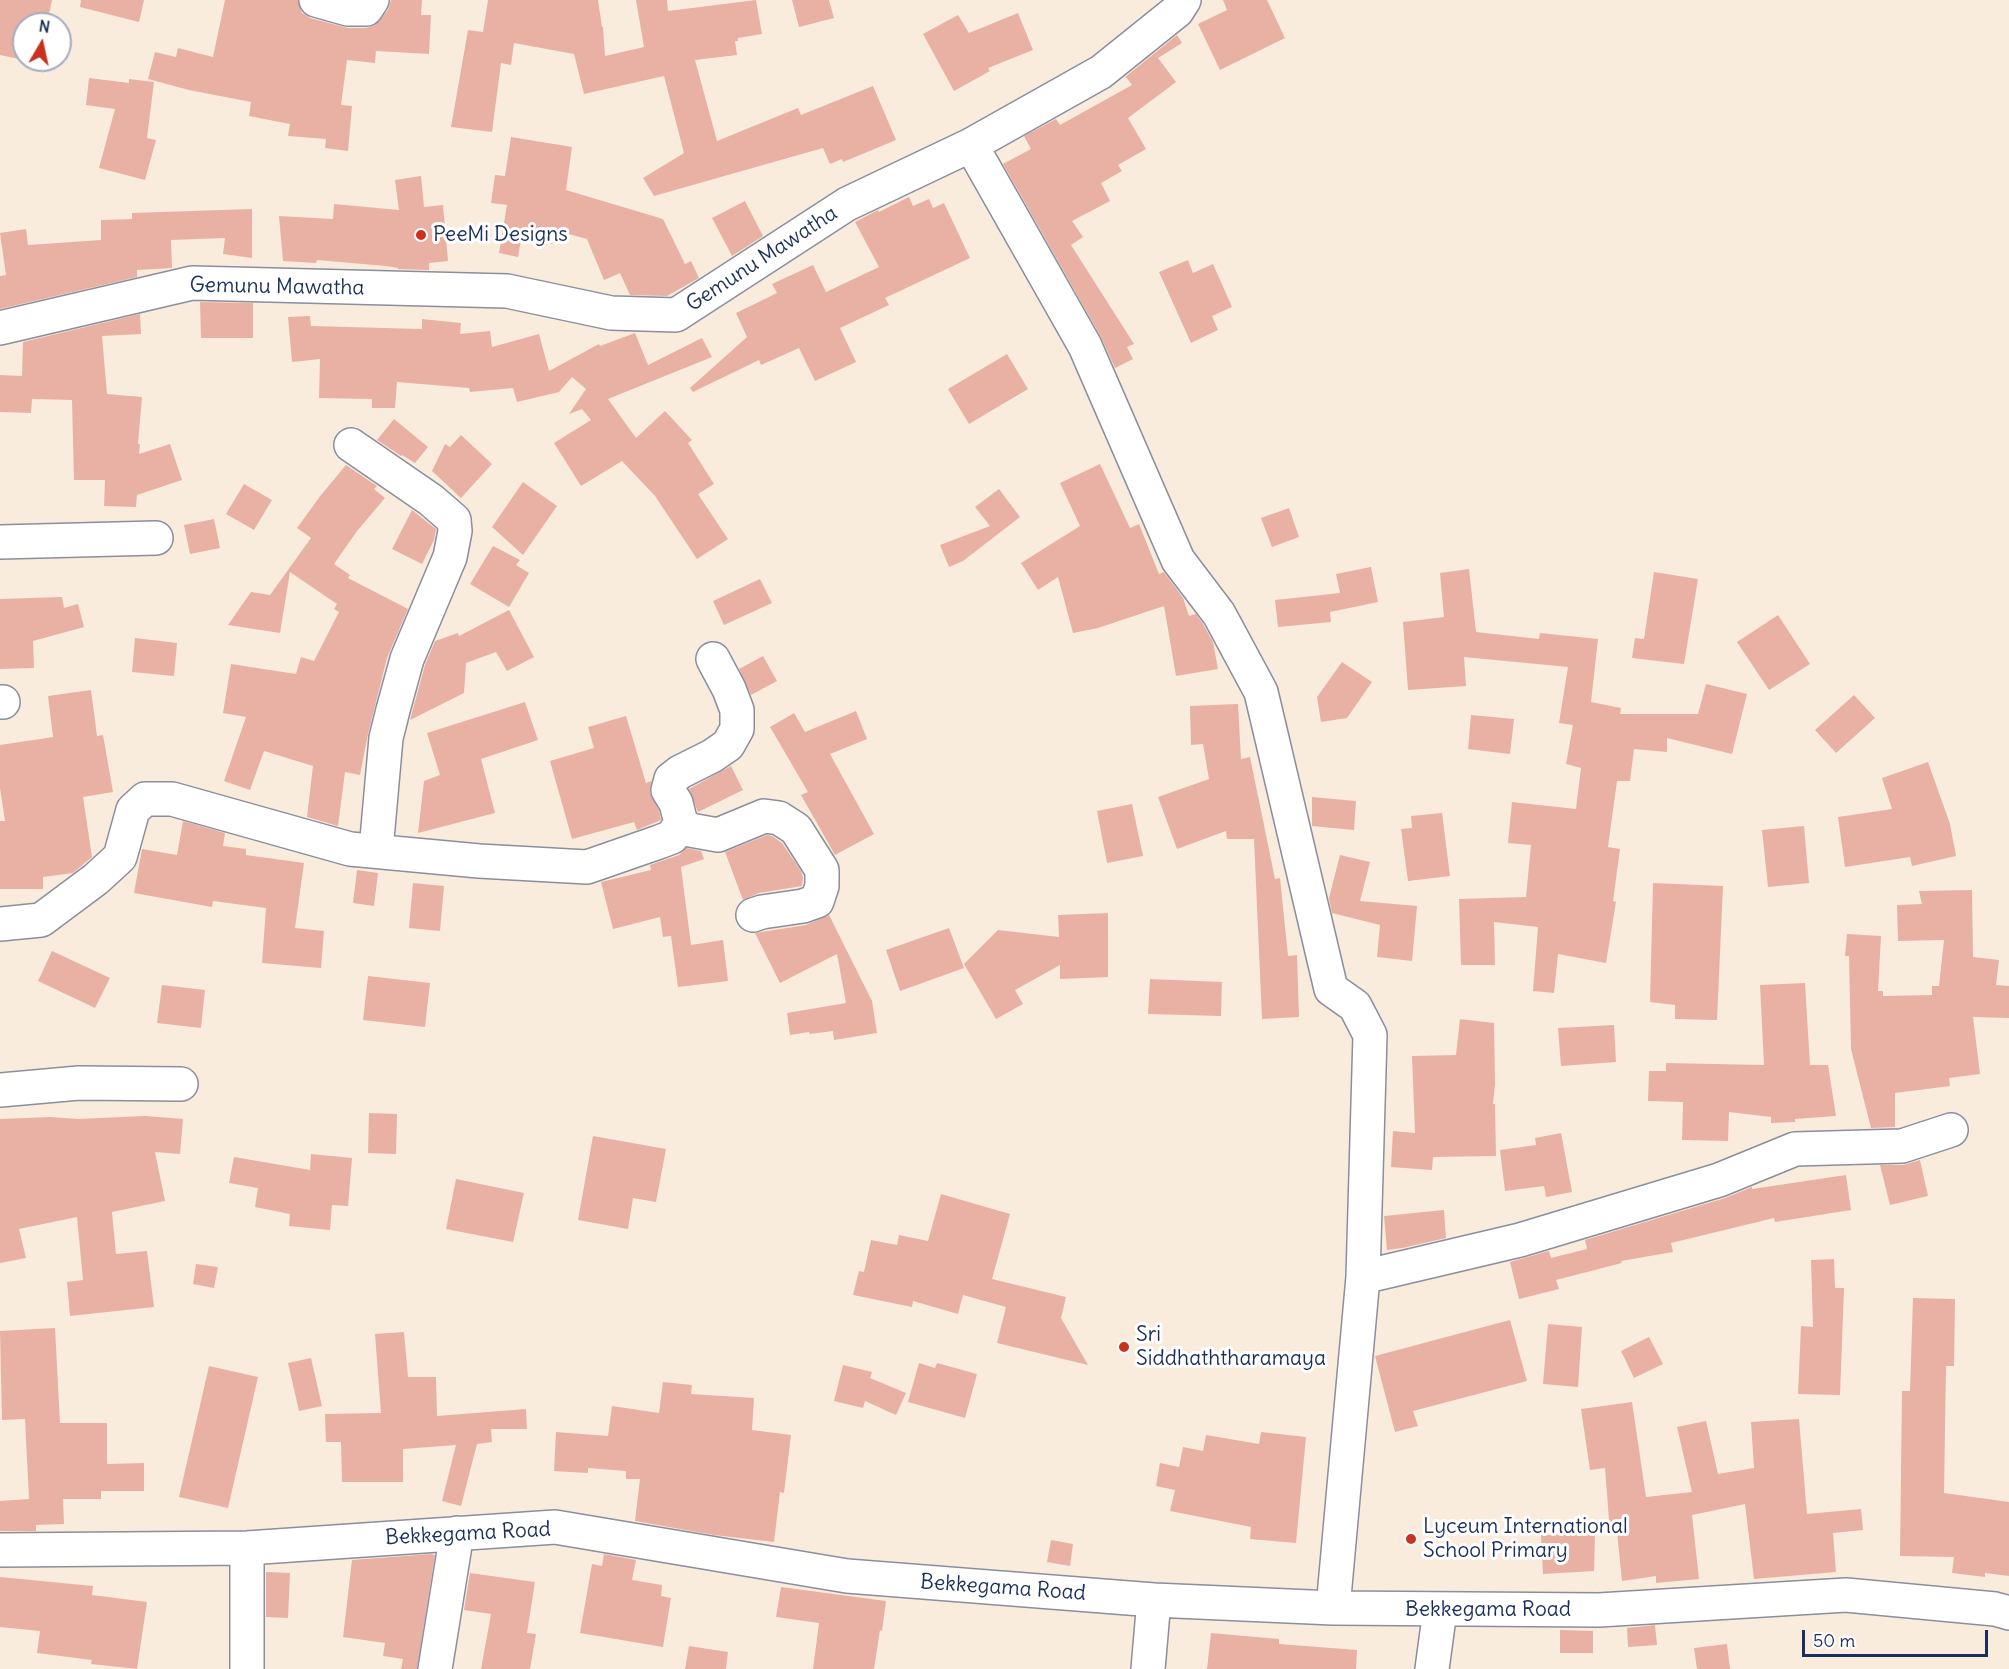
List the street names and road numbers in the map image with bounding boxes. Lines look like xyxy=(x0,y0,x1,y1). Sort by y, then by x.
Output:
street label: Gemunu Mawatha xyxy=(682,201,842,317)
street label: Gemunu Mawatha xyxy=(189,273,365,301)
street label: Bekkegama Road xyxy=(384,1517,552,1551)
street label: Bekkegama Road xyxy=(919,1570,1087,1606)
street label: Bekkegama Road xyxy=(1405,1597,1571,1623)

